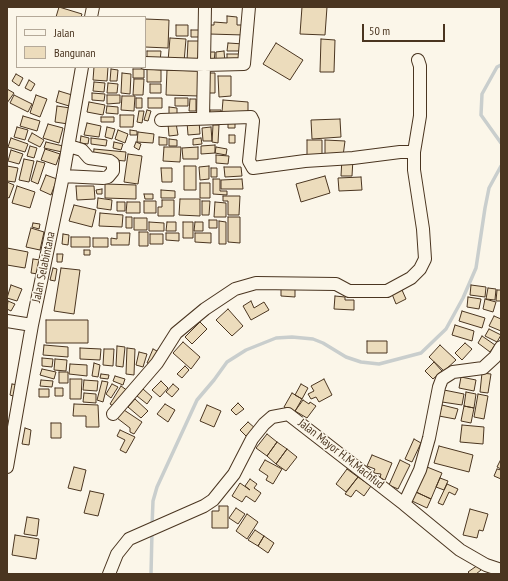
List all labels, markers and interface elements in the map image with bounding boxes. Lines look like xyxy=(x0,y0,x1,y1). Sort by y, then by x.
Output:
legend xyxy=(16,16,146,68)
scale bar xyxy=(364,16,447,42)
text: 50 m xyxy=(369,23,390,38)
text: Jalan xyxy=(54,25,75,40)
text: Bangunan xyxy=(54,45,95,60)
street label: Jalan Selabintana xyxy=(29,230,59,304)
street label: Jalan Mayor H.M.Machfud xyxy=(295,416,387,492)

